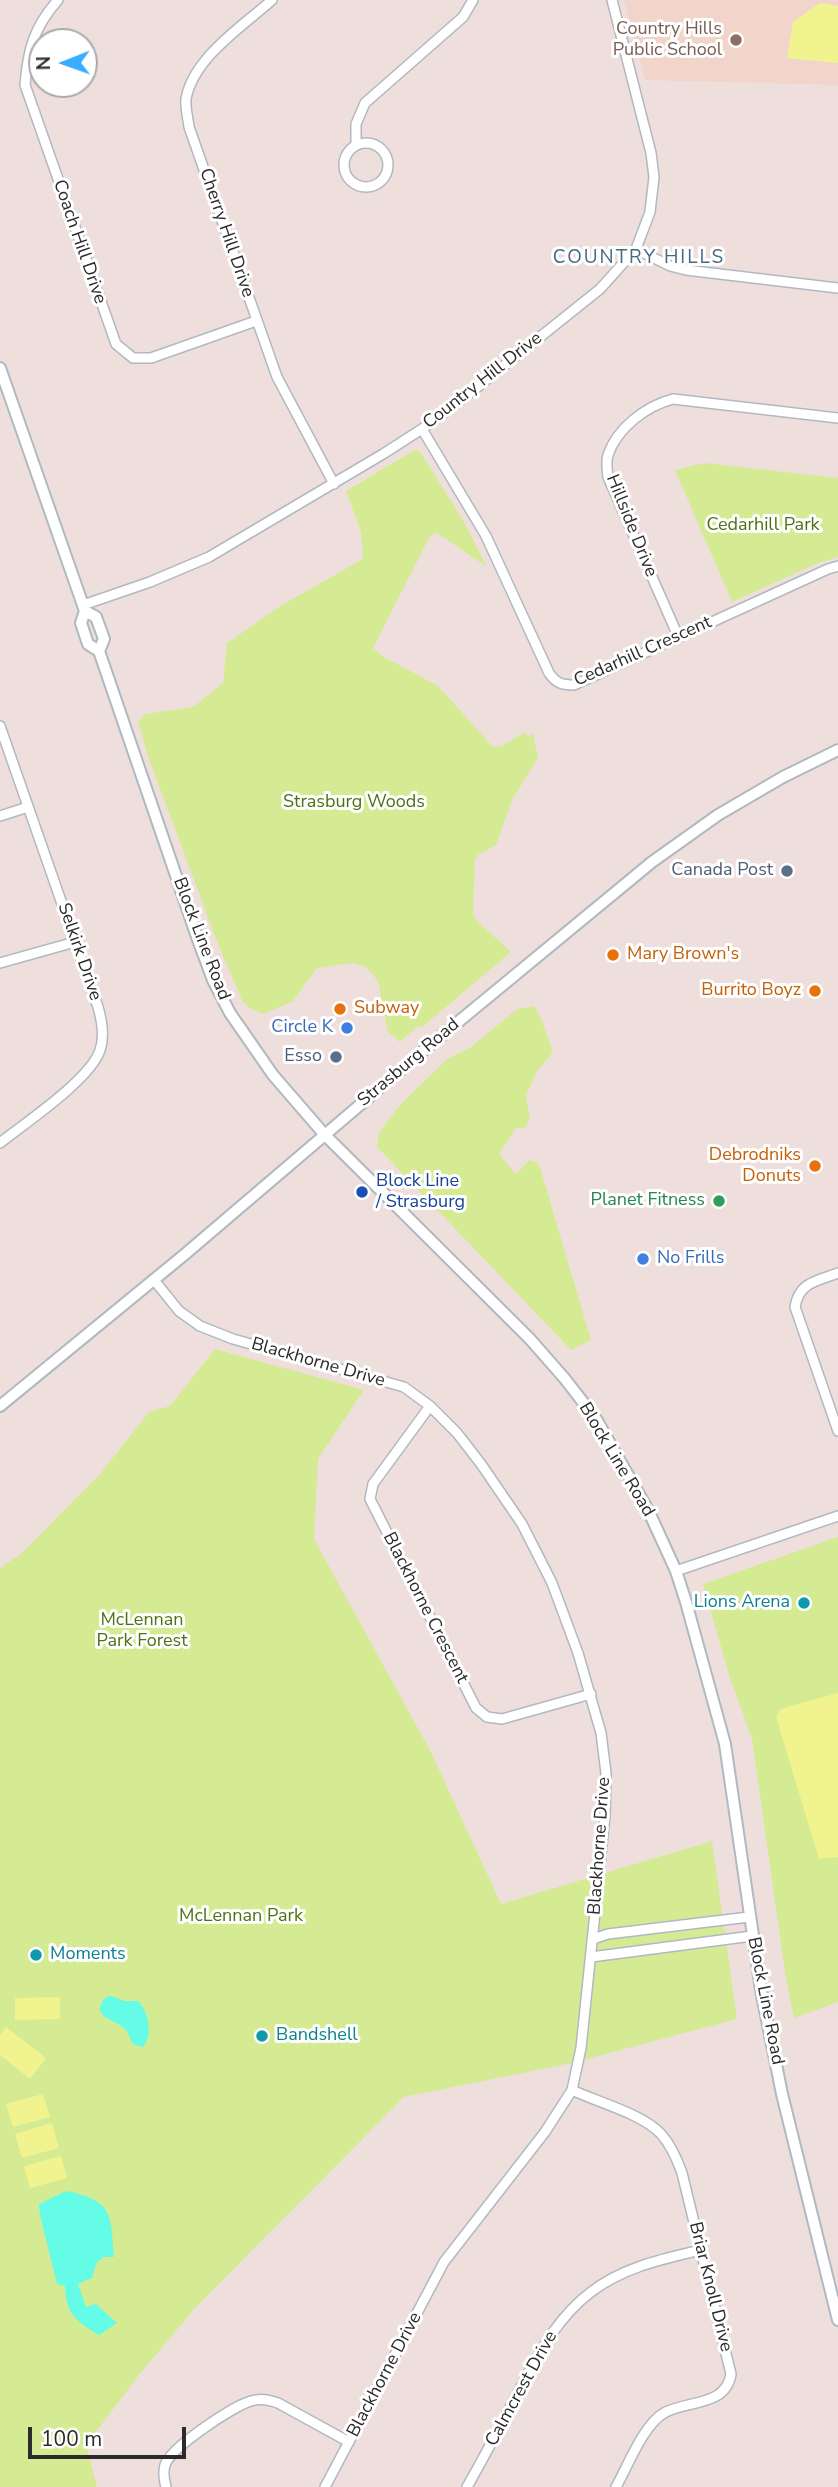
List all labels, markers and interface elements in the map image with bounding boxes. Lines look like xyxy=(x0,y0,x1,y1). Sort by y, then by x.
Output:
place label: Country Hills Public School xyxy=(613,19,722,61)
north arrow xyxy=(28,28,98,98)
marker: Country Hills Public School xyxy=(728,32,744,48)
text: N xyxy=(31,56,57,71)
street label: Cherry Hill Drive xyxy=(194,166,258,300)
street label: Coach Hill Drive xyxy=(48,177,110,307)
district label: COUNTRY HILLS xyxy=(554,247,724,269)
street label: Country Hill Drive xyxy=(419,328,547,434)
street label: Hillside Drive xyxy=(601,472,661,580)
park label: Cedarhill Park xyxy=(706,515,820,537)
street label: Cedarhill Crescent xyxy=(571,612,715,692)
park label: Strasburg Woods xyxy=(283,792,425,814)
place label: Canada Post xyxy=(671,860,773,882)
marker: Canada Post xyxy=(779,863,795,879)
street label: Block Line Road xyxy=(168,875,234,1003)
street label: Selkirk Drive xyxy=(52,900,106,1004)
place label: Mary Brown's xyxy=(627,944,739,966)
marker: Mary Brown's xyxy=(605,947,621,963)
place label: Burrito Boyz xyxy=(701,980,801,1002)
marker: Burrito Boyz xyxy=(807,983,823,999)
place label: Subway xyxy=(354,998,419,1020)
marker: Subway xyxy=(332,1001,348,1017)
street label: Strasburg Road xyxy=(354,1014,464,1112)
place label: Circle K xyxy=(271,1017,333,1039)
marker: Circle K xyxy=(339,1020,355,1036)
place label: Esso xyxy=(284,1046,322,1068)
marker: Esso xyxy=(328,1049,344,1065)
place label: Debrodniks Donuts xyxy=(709,1145,801,1188)
marker: Debrodniks Donuts xyxy=(807,1158,823,1174)
place label: Block Line / Strasburg xyxy=(376,1171,465,1214)
marker: Block Line / Strasburg xyxy=(354,1184,370,1200)
place label: Planet Fitness xyxy=(591,1190,705,1212)
marker: Planet Fitness xyxy=(711,1193,727,1209)
place label: No Frills xyxy=(657,1248,724,1270)
marker: No Frills xyxy=(635,1251,651,1267)
street label: Blackhorne Drive xyxy=(249,1334,387,1392)
street label: Block Line Road xyxy=(573,1399,659,1521)
street label: Blackhorne Crescent xyxy=(378,1529,472,1687)
place label: Lions Arena xyxy=(694,1592,790,1614)
marker: Lions Arena xyxy=(796,1595,812,1611)
park label: McLennan Park Forest xyxy=(97,1610,187,1652)
street label: Blackhorne Drive xyxy=(584,1776,616,1916)
park label: McLennan Park xyxy=(179,1906,303,1928)
street label: Block Line Road xyxy=(742,1935,788,2067)
place label: Moments xyxy=(50,1944,126,1966)
marker: Moments xyxy=(28,1947,44,1963)
place label: Bandshell xyxy=(276,2025,358,2047)
marker: Bandshell xyxy=(254,2028,270,2044)
street label: Briar Knoll Drive xyxy=(683,2220,737,2354)
street label: Blackhorne Drive xyxy=(343,2309,427,2441)
street label: Calmcrest Drive xyxy=(481,2328,563,2450)
scale bar xyxy=(32,2414,189,2458)
text: 100 m xyxy=(41,2425,102,2453)

